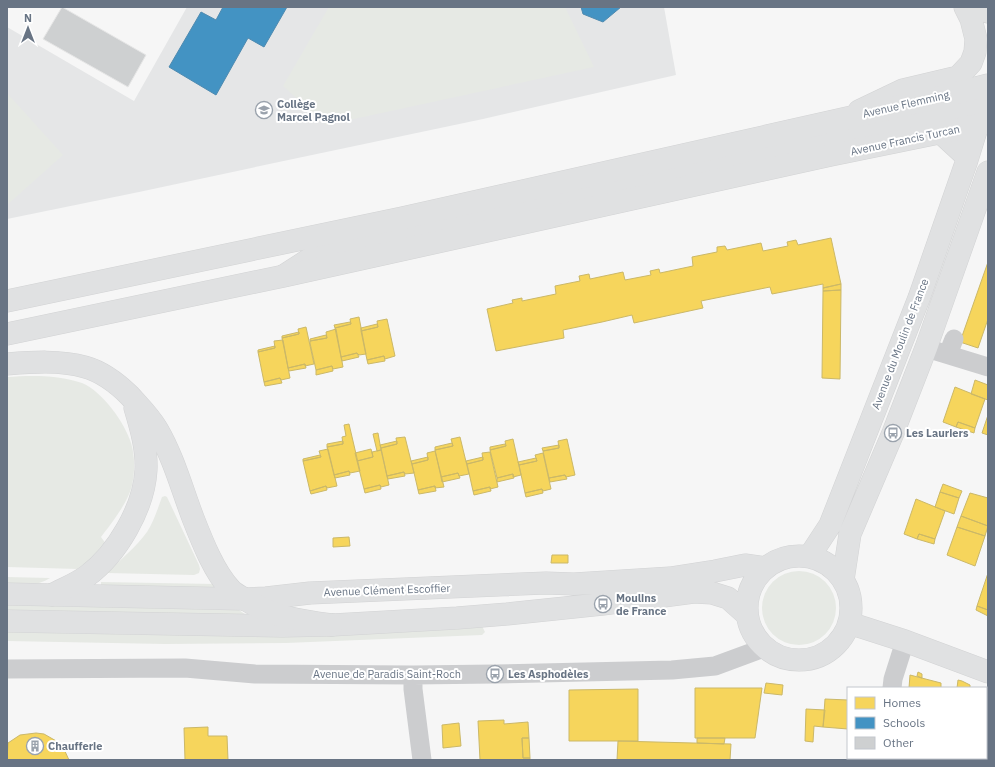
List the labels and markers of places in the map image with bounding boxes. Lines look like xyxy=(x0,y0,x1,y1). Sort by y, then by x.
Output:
place label: Collège Marcel Pagnol xyxy=(277,97,351,124)
school or university icon: Collège Marcel Pagnol xyxy=(254,100,274,120)
bus stop icon: Les Lauriers xyxy=(883,423,903,443)
place label: Les Lauriers xyxy=(906,426,969,440)
place label: Moulins de France xyxy=(616,591,667,618)
bus stop icon: Moulins de France xyxy=(593,594,613,614)
bus stop icon: Les Asphodèles xyxy=(485,664,505,684)
place label: Les Asphodèles xyxy=(508,667,589,681)
building icon: Chaufferie xyxy=(25,736,45,756)
place label: Chaufferie xyxy=(48,739,102,753)

